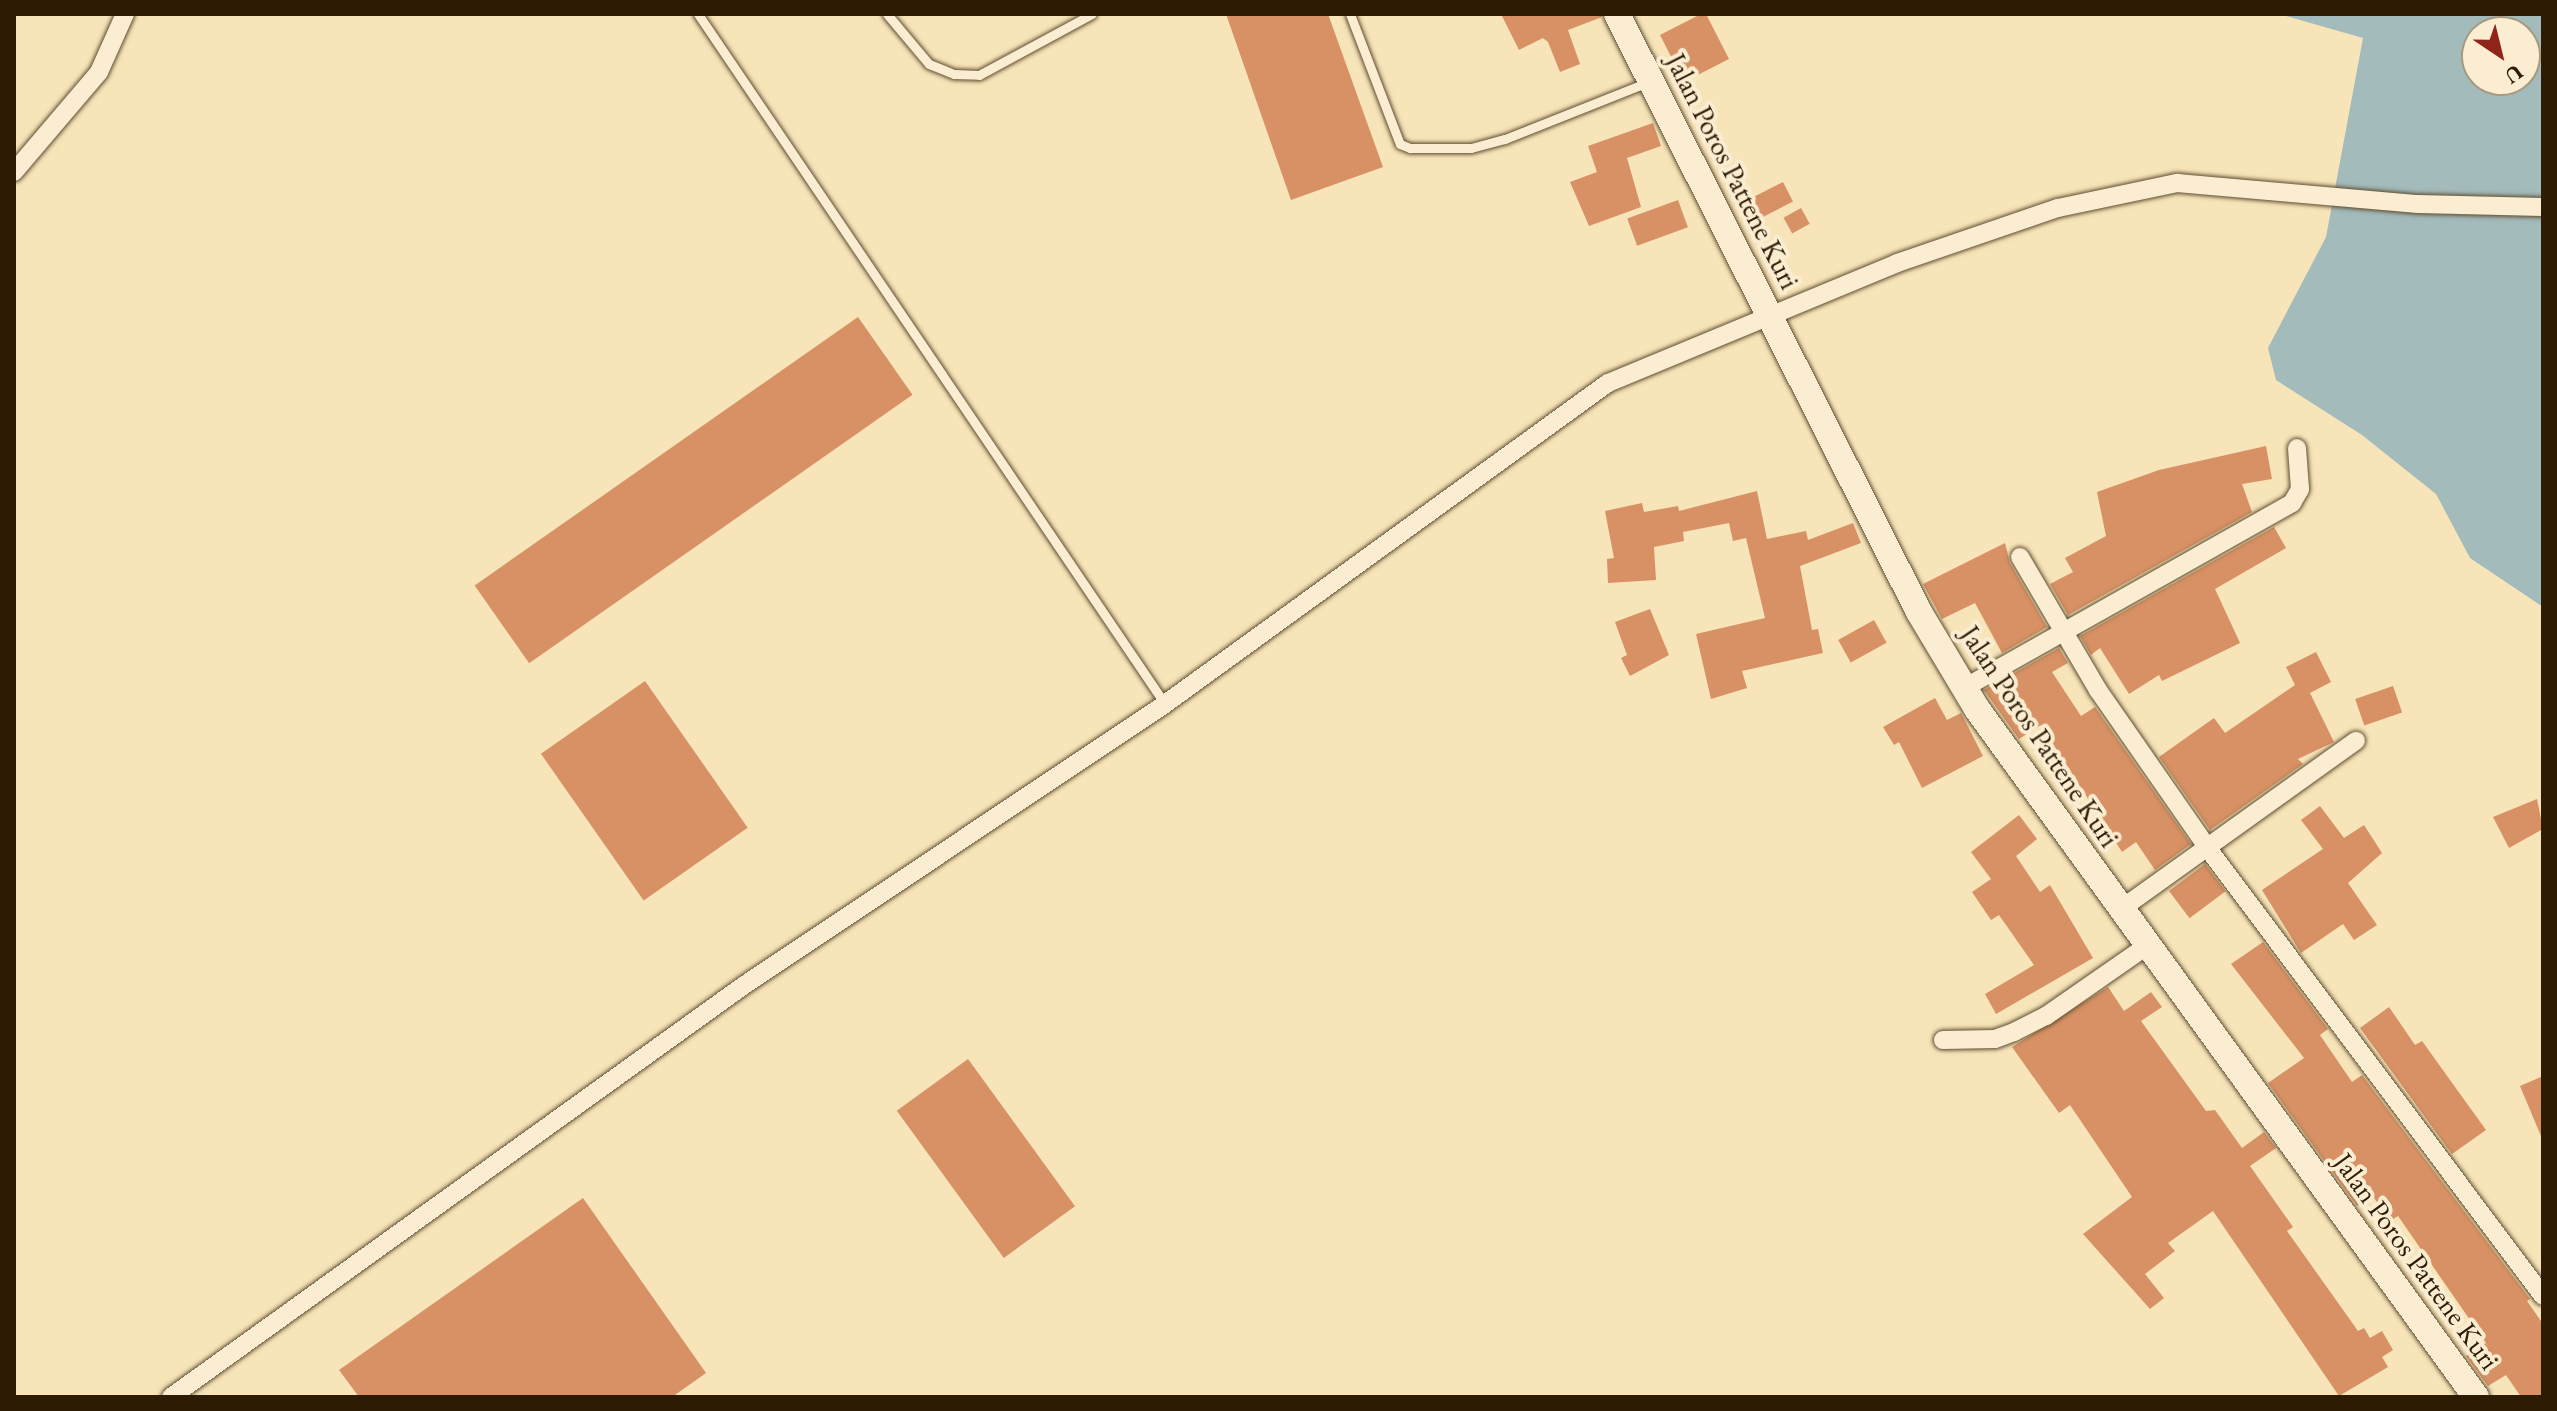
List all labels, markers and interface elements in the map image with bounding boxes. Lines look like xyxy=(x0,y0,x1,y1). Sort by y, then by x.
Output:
north arrow xyxy=(2461,16,2541,96)
street label: Jalan Poros Pattene Kuri xyxy=(1659,48,1807,294)
text: U xyxy=(2499,58,2529,91)
street label: Jalan Poros Pattene Kuri xyxy=(1953,619,2127,853)
street label: Jalan Poros Pattene Kuri xyxy=(2327,1146,2507,1376)

